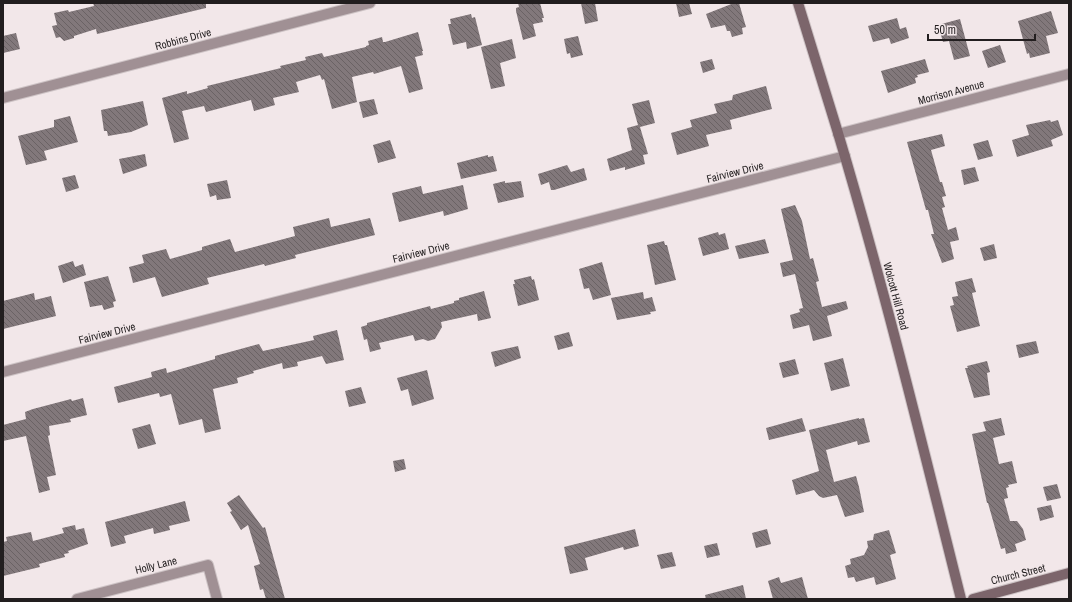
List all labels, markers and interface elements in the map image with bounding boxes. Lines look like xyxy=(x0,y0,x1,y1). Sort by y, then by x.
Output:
scale bar xyxy=(928,16,1035,42)
text: 50 m xyxy=(934,22,956,38)
street label: Robbins Drive xyxy=(153,25,213,53)
street label: Morrison Avenue xyxy=(916,76,986,108)
street label: Fairview Drive xyxy=(705,158,765,186)
street label: Fairview Drive xyxy=(391,238,451,266)
street label: Wolcott Hill Road xyxy=(880,261,912,331)
street label: Fairview Drive xyxy=(77,319,137,347)
street label: Holly Lane xyxy=(134,553,178,577)
street label: Church Street xyxy=(989,560,1047,588)

